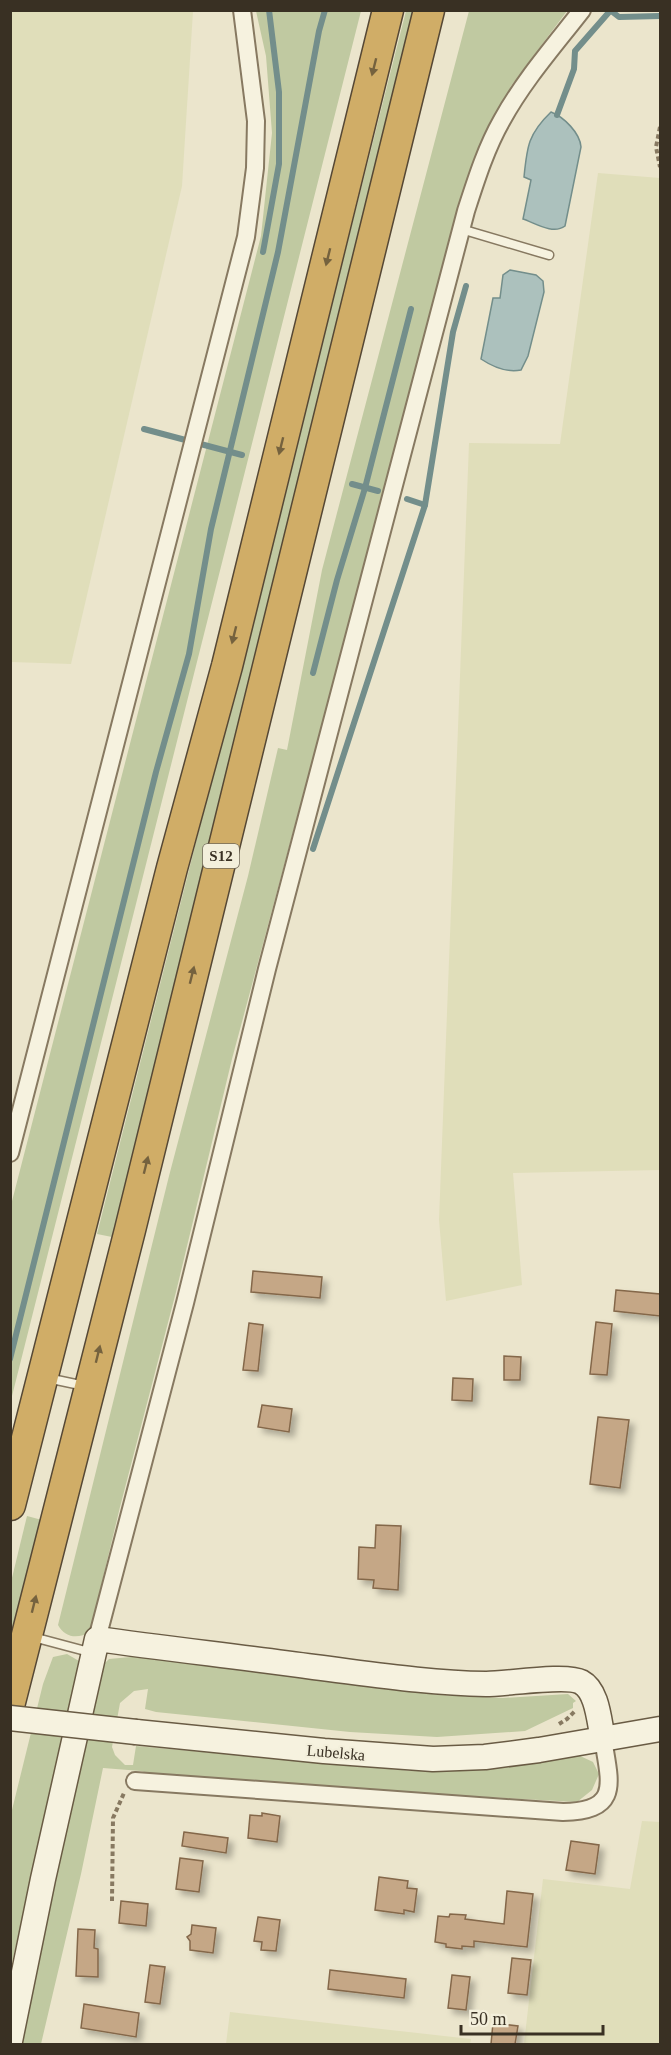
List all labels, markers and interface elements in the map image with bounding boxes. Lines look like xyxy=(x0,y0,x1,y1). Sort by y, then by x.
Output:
one-way arrow xyxy=(368,58,378,77)
one-way arrow xyxy=(322,248,332,266)
one-way arrow xyxy=(275,437,285,455)
one-way arrow xyxy=(229,626,239,645)
road number: S12 xyxy=(203,844,239,868)
one-way arrow xyxy=(187,966,197,985)
one-way arrow xyxy=(141,1156,151,1174)
one-way arrow xyxy=(94,1345,104,1363)
one-way arrow xyxy=(30,1595,40,1613)
street label: Lubelska xyxy=(306,1741,366,1764)
scale bar xyxy=(461,1998,604,2036)
text: 50 m xyxy=(470,2009,507,2029)

